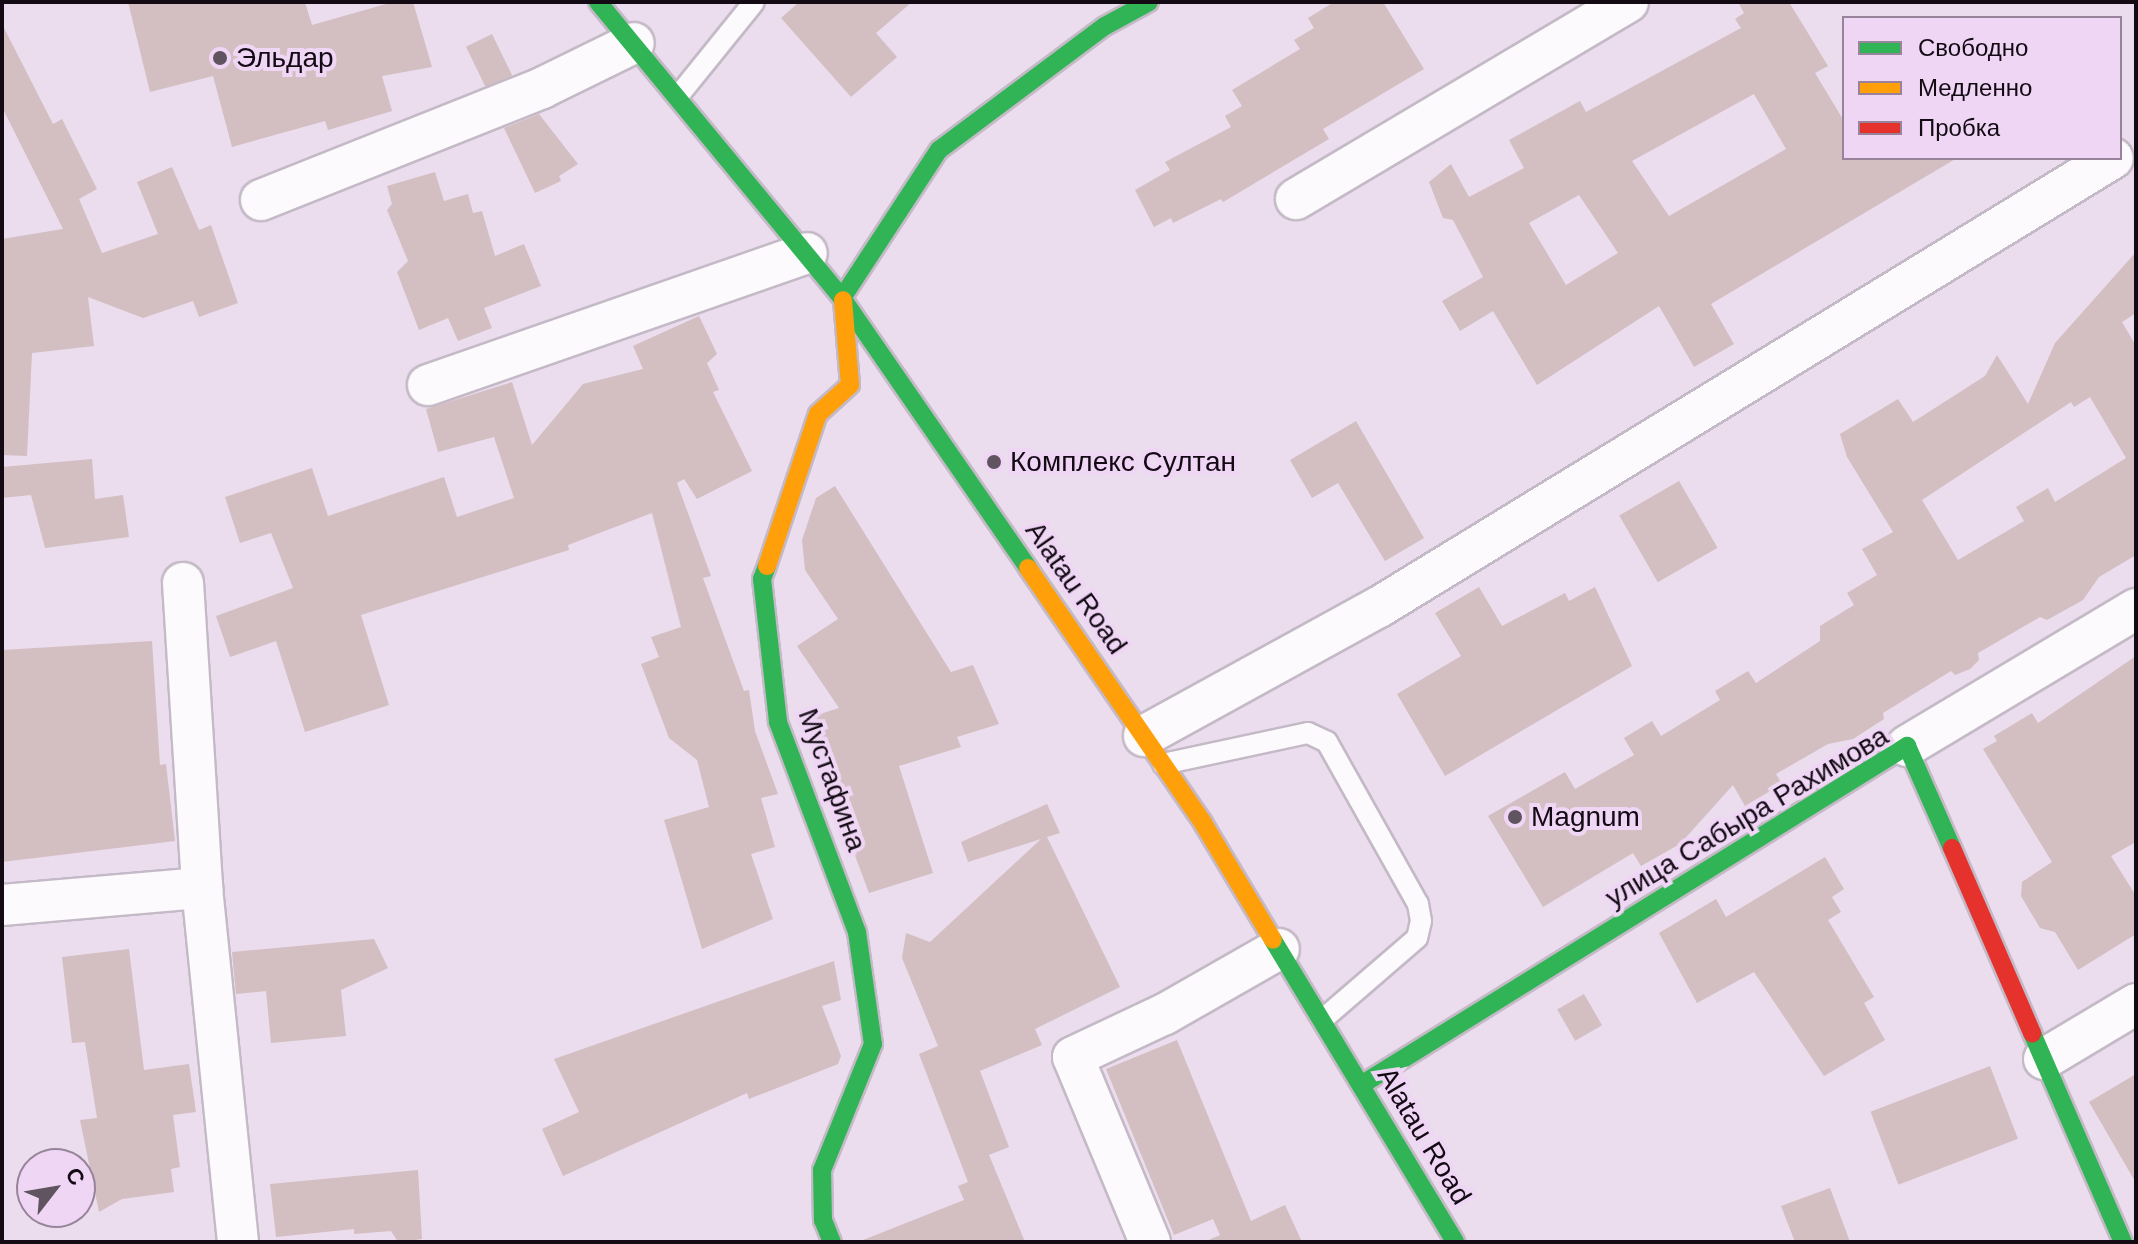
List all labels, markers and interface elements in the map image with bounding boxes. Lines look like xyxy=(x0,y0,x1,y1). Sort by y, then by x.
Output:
legend xyxy=(1842,16,2122,160)
text: Свободно xyxy=(1918,34,2028,61)
place label: Эльдар xyxy=(236,41,334,75)
marker: Эльдар xyxy=(211,49,229,67)
text: Медленно xyxy=(1918,74,2032,101)
text: Пробка xyxy=(1918,114,2000,141)
place label: Комплекс Султан xyxy=(1010,445,1236,479)
marker: Комплекс Султан xyxy=(985,453,1003,471)
street label: Alatau Road xyxy=(1018,515,1134,661)
street label: Мустафина xyxy=(791,704,873,856)
street label: улица Сабыра Рахимова xyxy=(1600,719,1894,915)
place label: Magnum xyxy=(1531,800,1640,834)
marker: Magnum xyxy=(1506,808,1524,826)
street label: Alatau Road xyxy=(1370,1061,1478,1211)
north arrow xyxy=(16,1148,96,1228)
text: С xyxy=(60,1163,90,1190)

